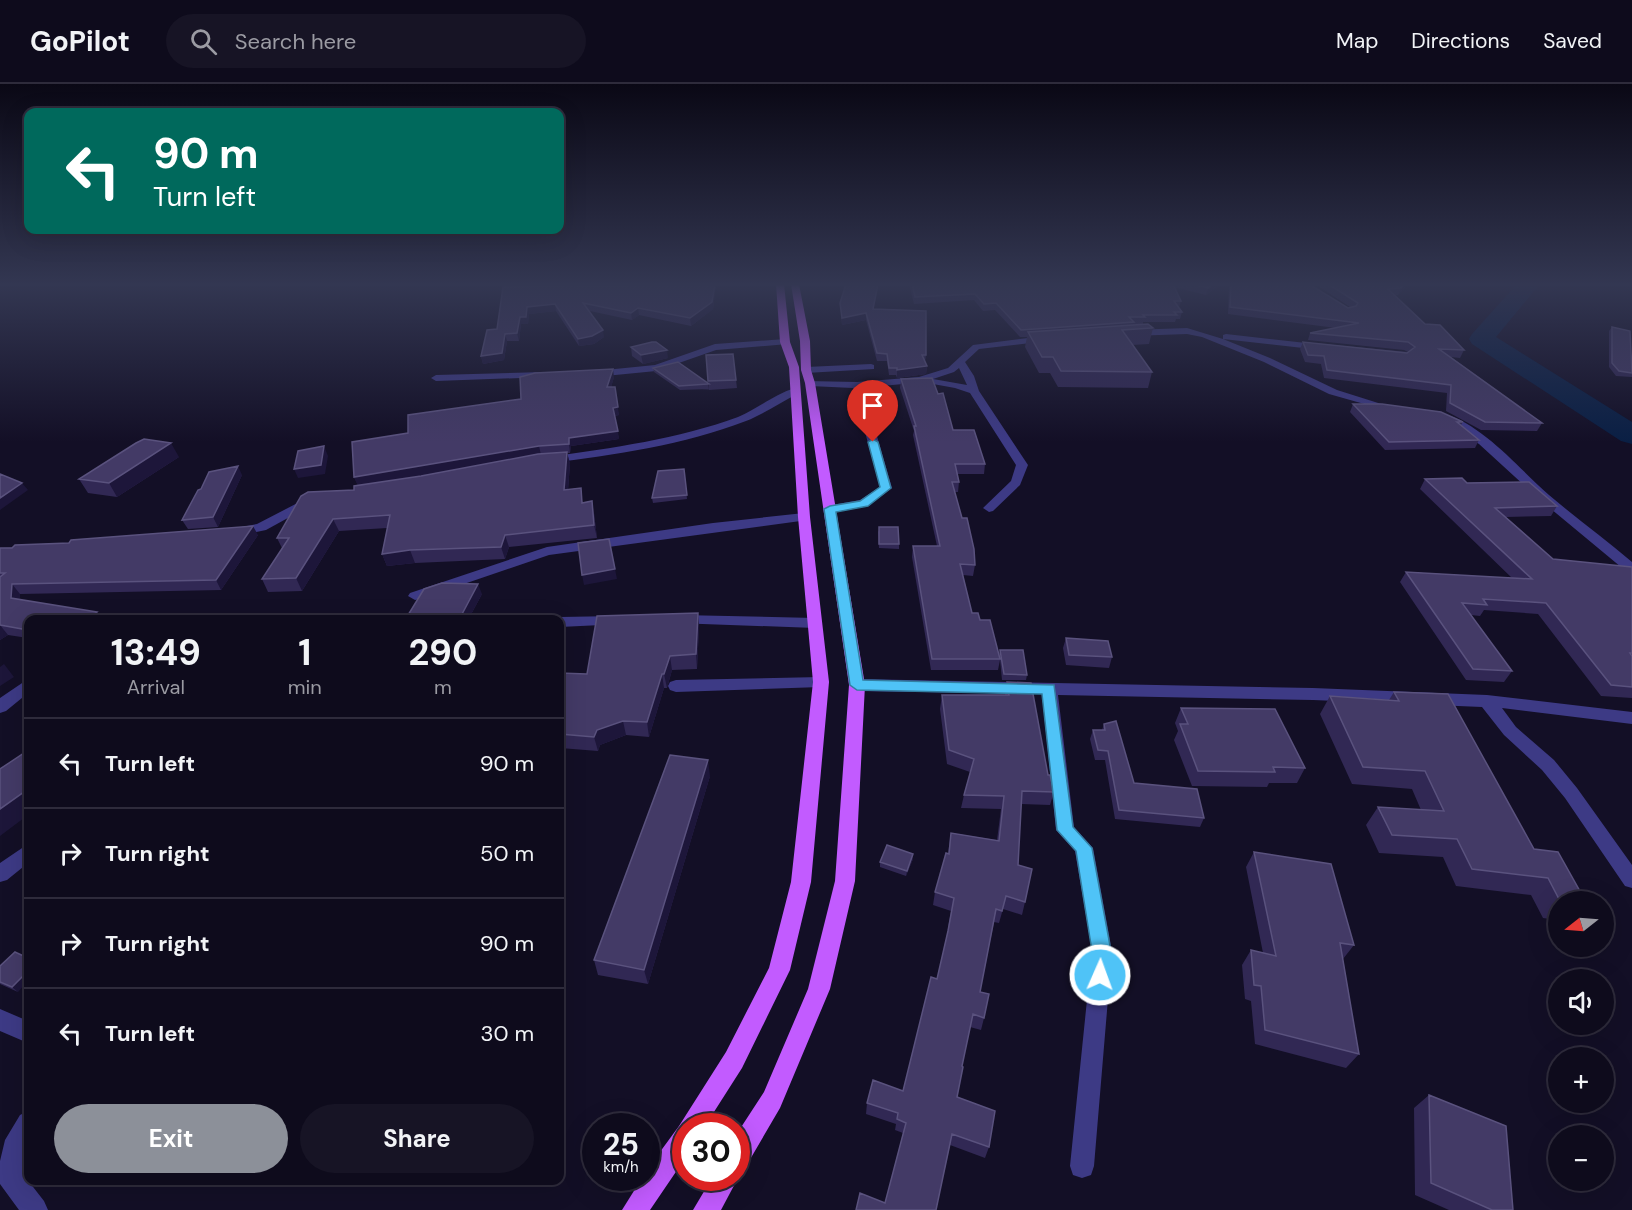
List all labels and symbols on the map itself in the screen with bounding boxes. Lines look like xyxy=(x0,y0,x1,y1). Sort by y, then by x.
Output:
pin xyxy=(847,380,898,442)
north arrow xyxy=(1548,891,1614,957)
position arrow xyxy=(1068,943,1132,1007)
speed limit sign: 30 xyxy=(672,1113,750,1191)

